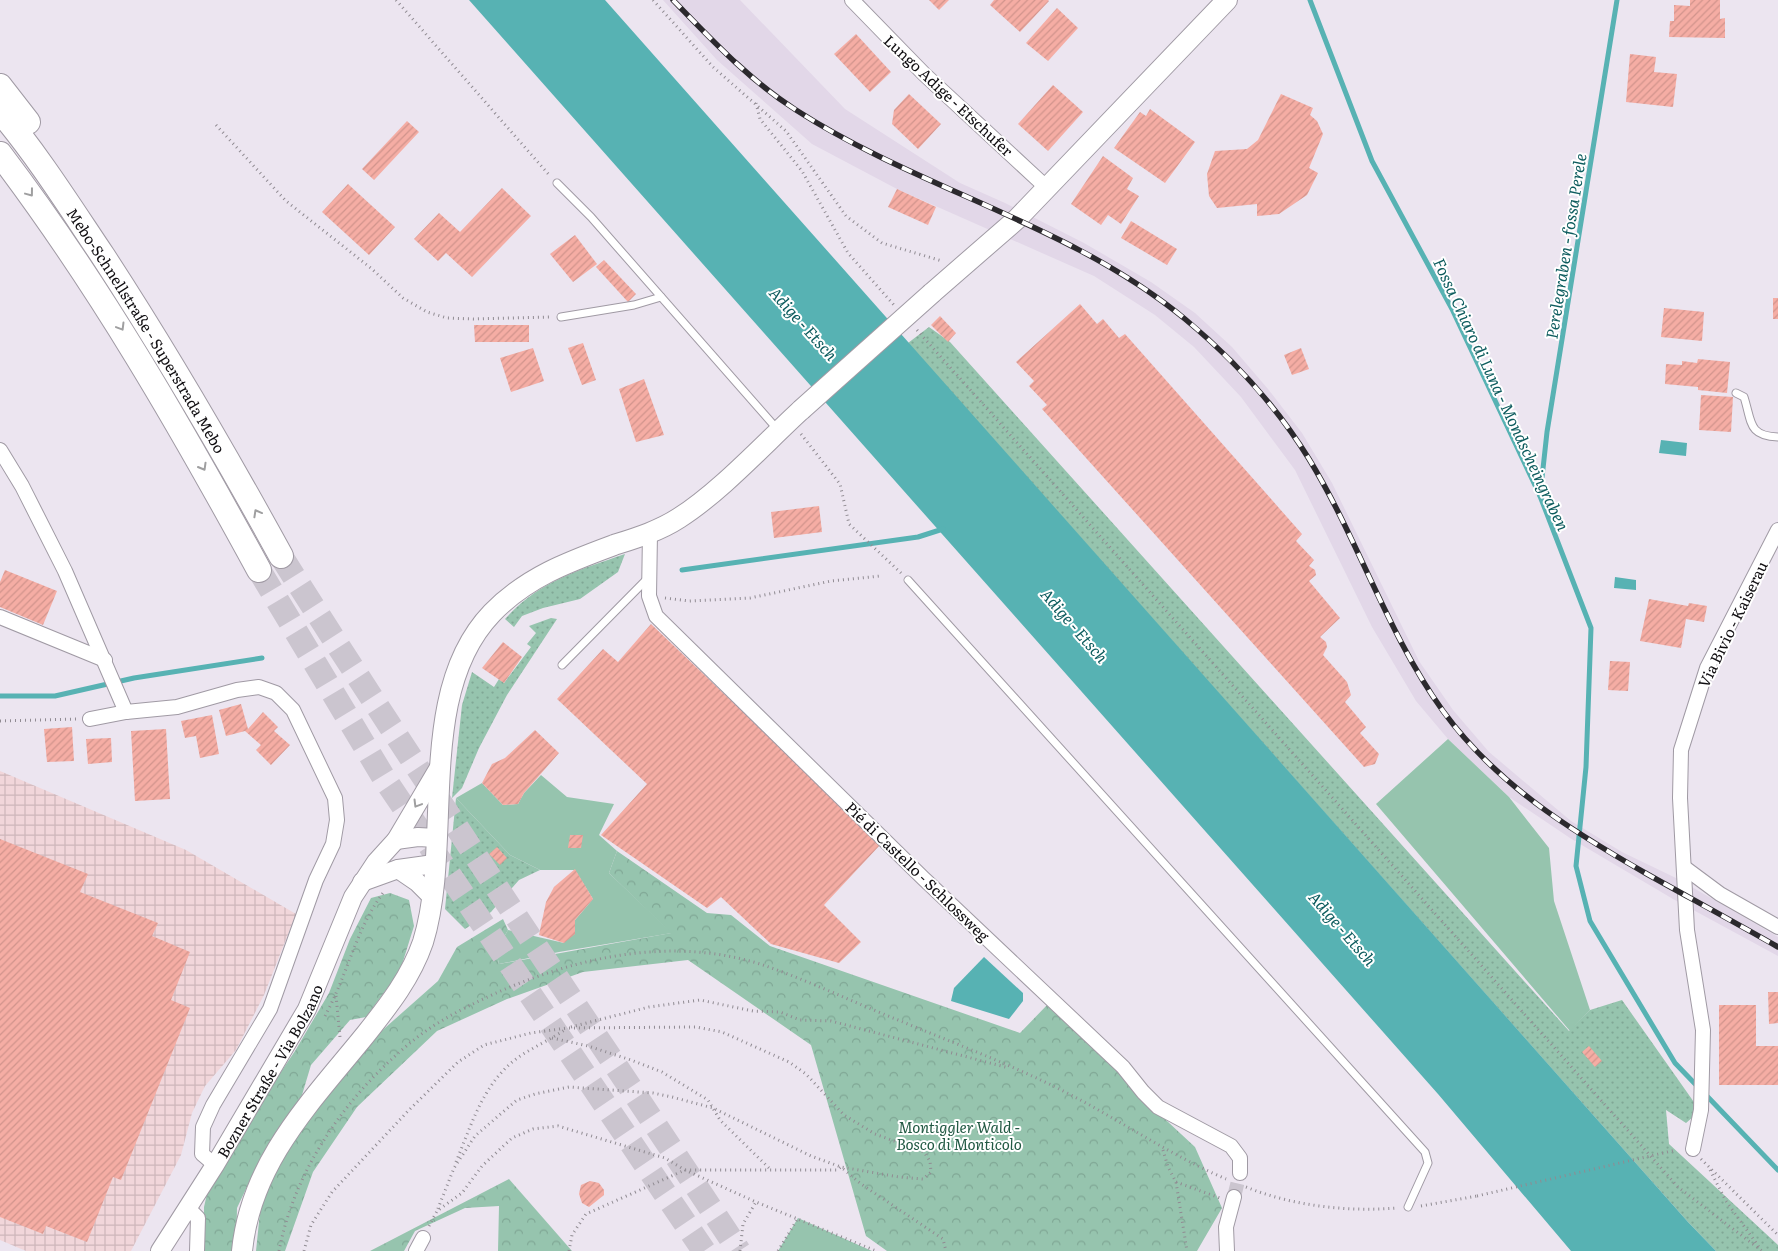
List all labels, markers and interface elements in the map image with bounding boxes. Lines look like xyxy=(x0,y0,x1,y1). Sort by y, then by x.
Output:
street label: Lungo Adige - Etschufer xyxy=(879,29,1019,161)
water label: Perelegraben - fossa Perele xyxy=(1538,151,1592,341)
one-way arrow xyxy=(24,187,32,196)
street label: Mebo-Schnellstraße - Superstrada Mebo xyxy=(62,202,232,457)
water label: Fossa Chiaro di Luna - Mondscheingraben xyxy=(1428,254,1576,535)
water label: Adige - Etsch xyxy=(764,281,844,366)
one-way arrow xyxy=(114,322,124,331)
one-way arrow xyxy=(196,462,206,471)
one-way arrow xyxy=(254,510,264,519)
street label: Via Bivio - Kaiserau xyxy=(1691,556,1773,691)
water label: Adige - Etsch xyxy=(1036,582,1115,668)
street label: Pié di Castello - Schlossweg xyxy=(841,796,996,947)
one-way arrow xyxy=(414,798,424,807)
water label: Adige - Etsch xyxy=(1304,885,1383,971)
street label: Bozner Straße - Via Bolzano xyxy=(210,980,328,1162)
park label: Montiggler Wald - Bosco di Monticolo xyxy=(896,1115,1022,1155)

